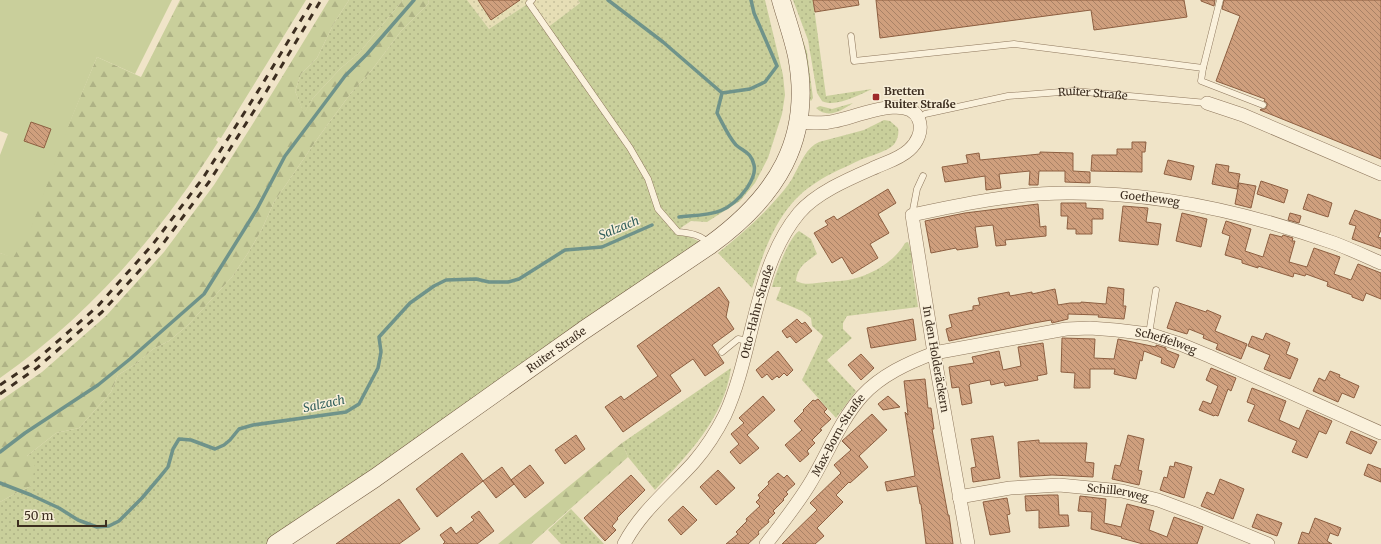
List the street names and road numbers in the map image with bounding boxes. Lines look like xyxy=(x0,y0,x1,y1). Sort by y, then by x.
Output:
street label: Ruiter Straße xyxy=(1057,84,1128,103)
street label: Goetheweg xyxy=(1120,188,1181,209)
street label: Otto-Hahn-Straße xyxy=(737,262,777,360)
street label: In den Holderäckern xyxy=(920,305,952,414)
street label: Ruiter Straße xyxy=(524,324,589,376)
street label: Scheffelweg xyxy=(1134,325,1199,357)
street label: Max-Born-Straße xyxy=(809,391,868,479)
street label: Schillerweg xyxy=(1086,481,1150,504)

